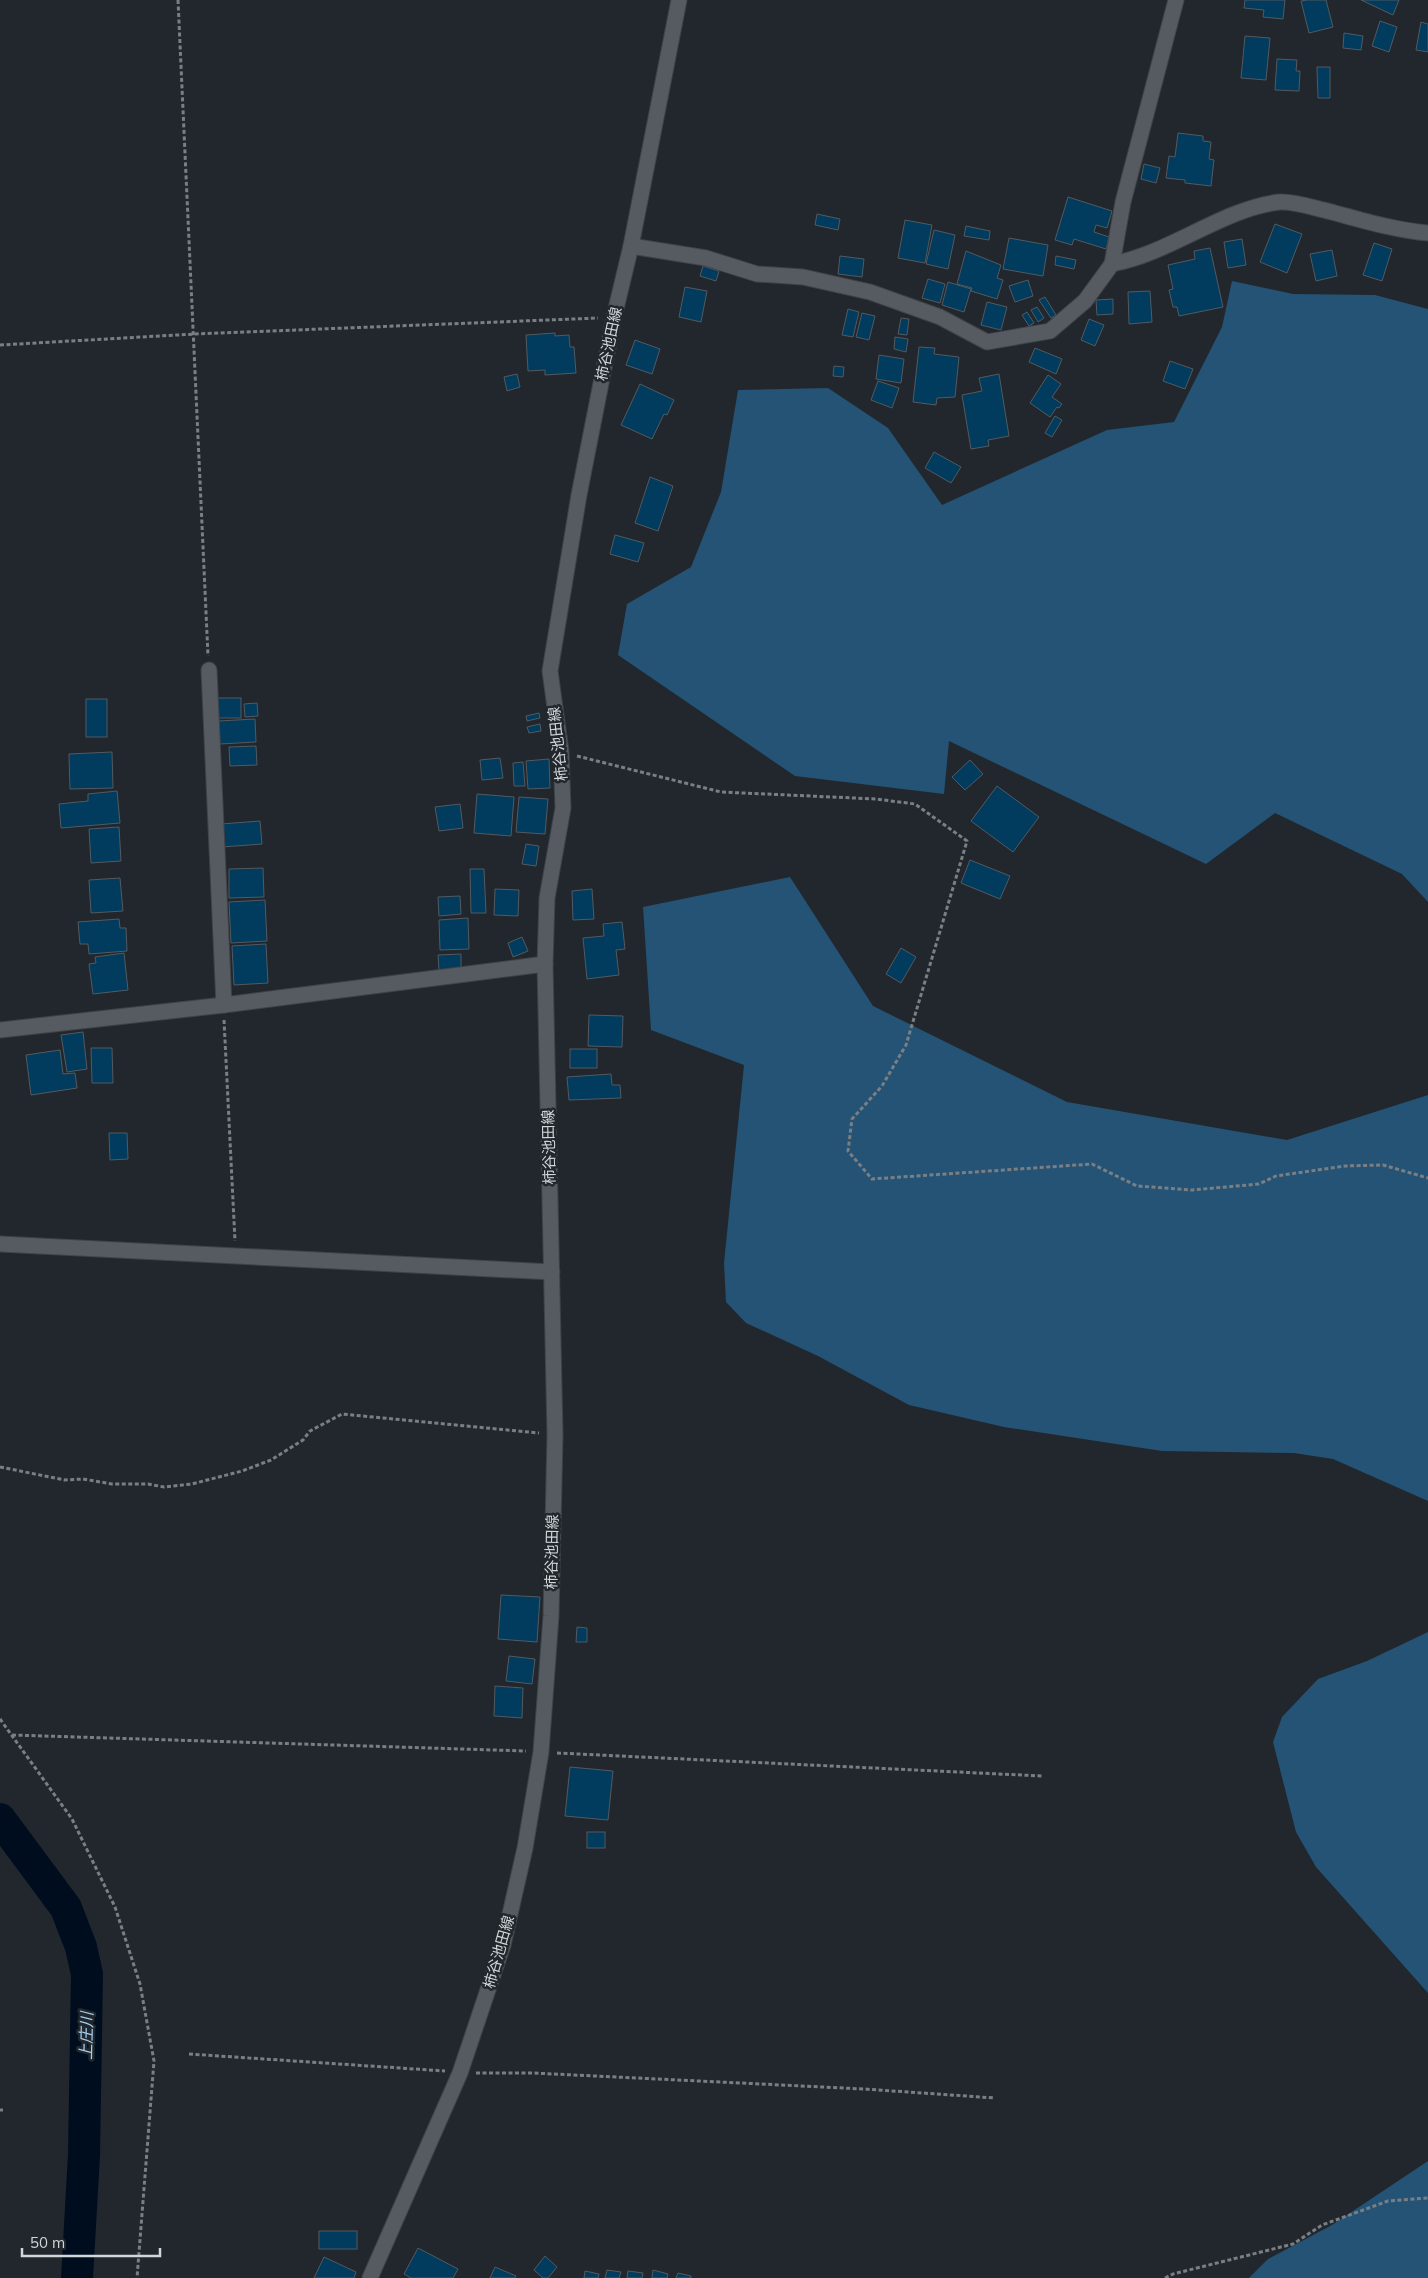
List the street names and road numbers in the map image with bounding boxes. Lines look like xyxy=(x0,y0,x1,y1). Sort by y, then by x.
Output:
street label: 柿谷池田線 xyxy=(591,305,626,383)
street label: 柿谷池田線 xyxy=(544,706,571,782)
street label: 柿谷池田線 xyxy=(538,1109,559,1185)
street label: 柿谷池田線 xyxy=(541,1514,562,1590)
street label: 柿谷池田線 xyxy=(479,1913,518,1991)

